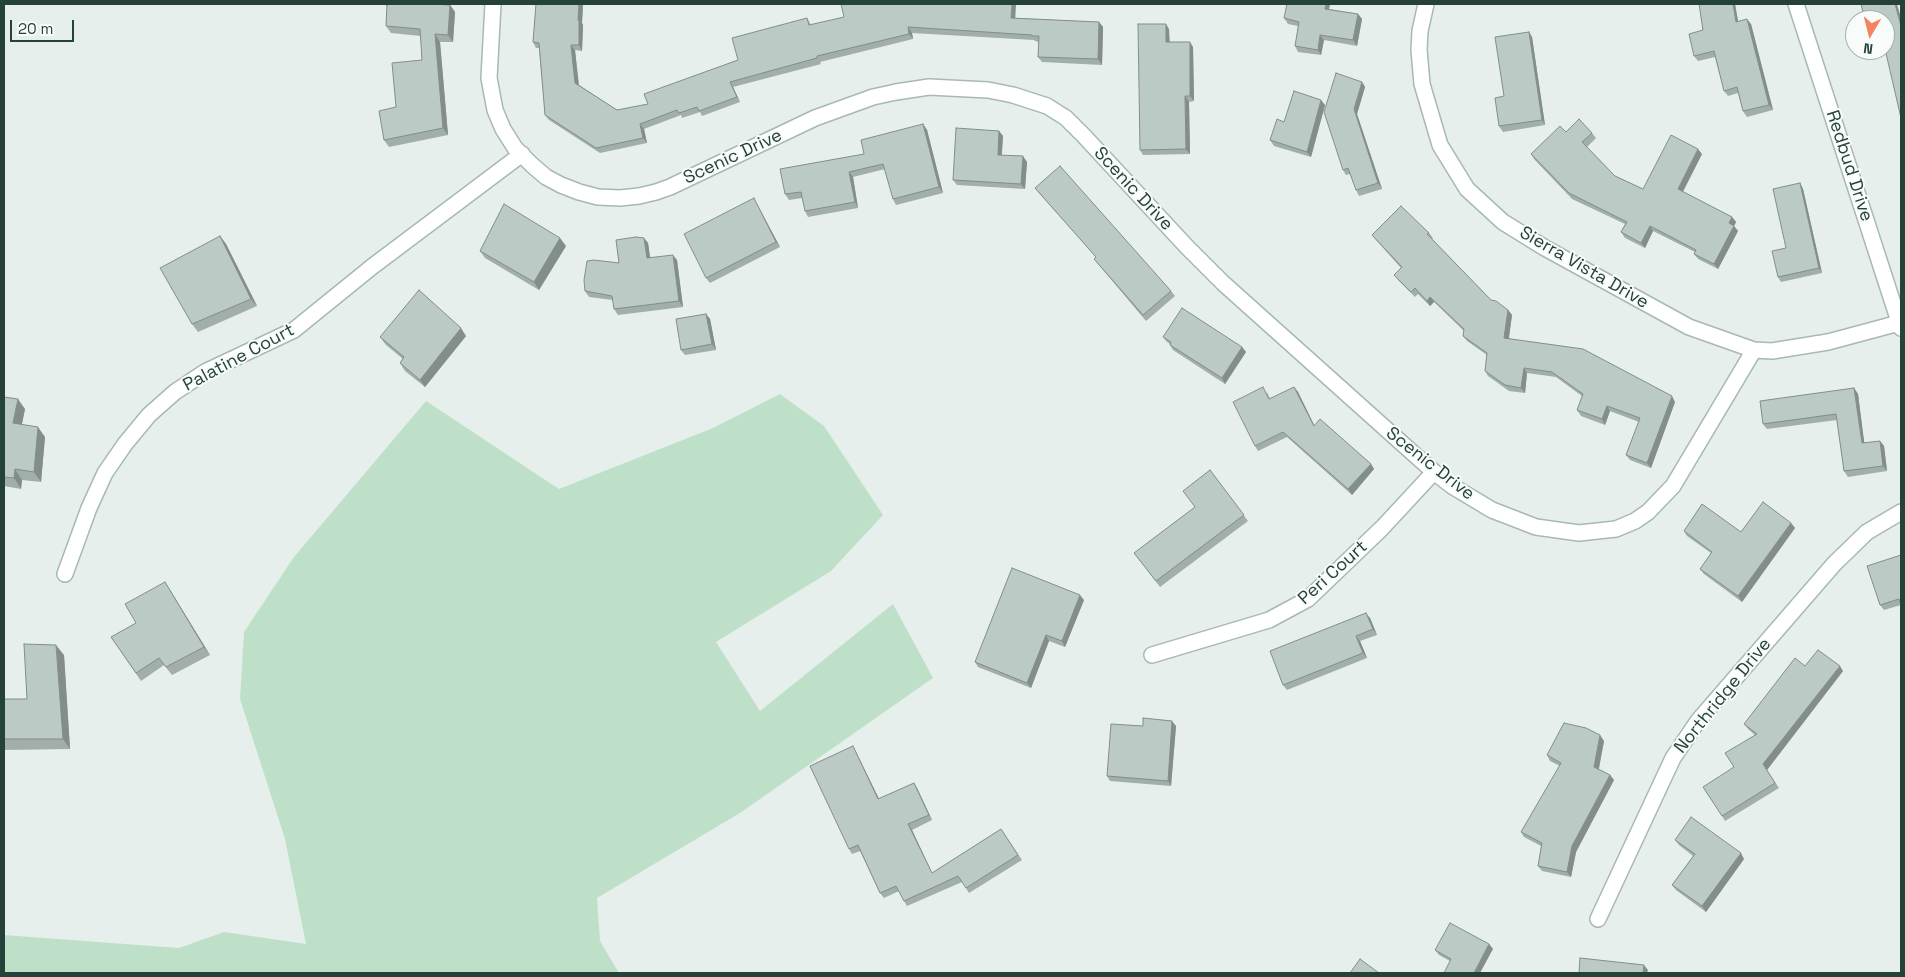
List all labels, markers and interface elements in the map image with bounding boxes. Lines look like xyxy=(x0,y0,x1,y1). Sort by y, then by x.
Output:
scale bar xyxy=(12,10,76,42)
north arrow xyxy=(1845,10,1895,60)
text: 20 m xyxy=(18,19,53,38)
text: N xyxy=(1862,39,1874,58)
street label: Redbud Drive xyxy=(1821,108,1877,224)
street label: Scenic Drive xyxy=(680,125,786,189)
street label: Scenic Drive xyxy=(1089,143,1177,235)
street label: Sierra Vista Drive xyxy=(1516,222,1652,314)
street label: Palatine Court xyxy=(180,320,298,396)
street label: Scenic Drive xyxy=(1381,423,1479,505)
street label: Peri Court xyxy=(1294,536,1372,610)
street label: Northridge Drive xyxy=(1670,634,1776,758)

